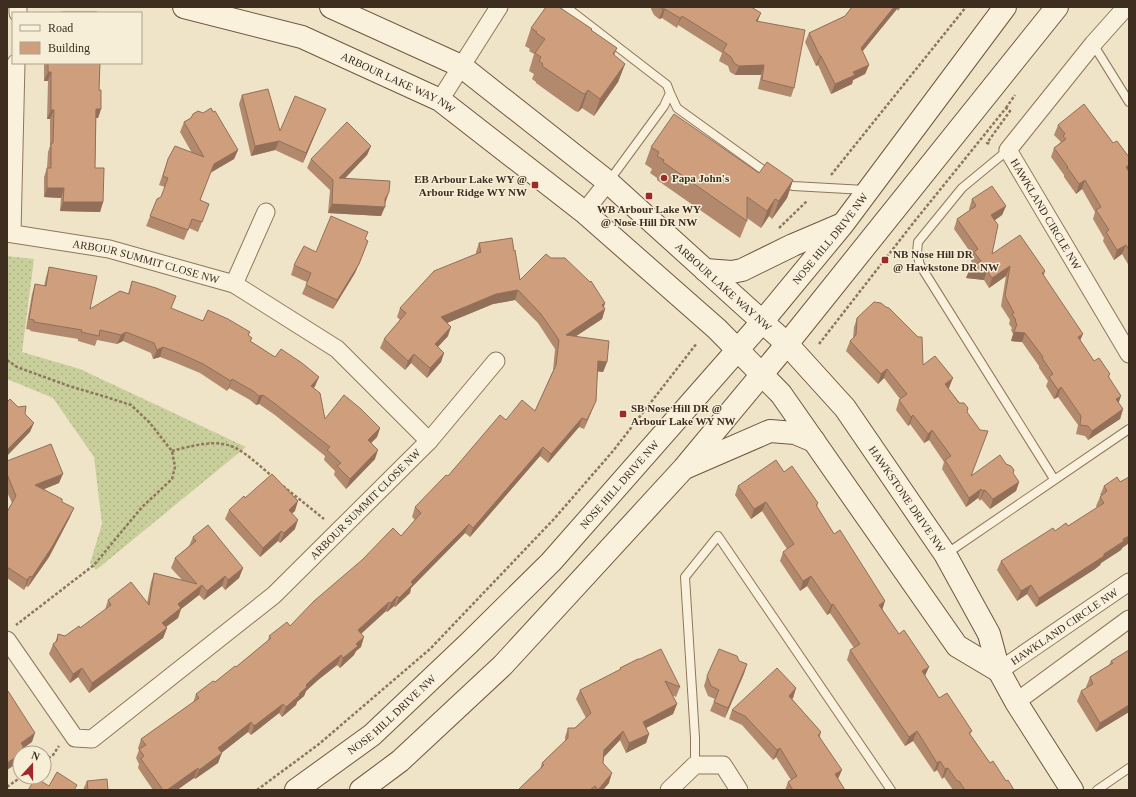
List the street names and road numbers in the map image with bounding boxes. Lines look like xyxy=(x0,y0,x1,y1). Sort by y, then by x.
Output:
street label: ARBOUR LAKE WAY NW xyxy=(339,50,458,116)
street label: HAWKLAND CIRCLE NW xyxy=(1008,156,1084,272)
street label: NOSE HILL DRIVE NW xyxy=(790,190,871,287)
street label: ARBOUR SUMMIT CLOSE NW xyxy=(72,237,221,286)
street label: ARBOUR LAKE WAY NW xyxy=(673,240,775,334)
street label: NOSE HILL DRIVE NW xyxy=(577,437,662,531)
street label: HAWKSTONE DRIVE NW xyxy=(867,443,948,555)
street label: ARBOUR SUMMIT CLOSE NW xyxy=(307,446,423,562)
street label: HAWKLAND CIRCLE NW xyxy=(1008,585,1120,667)
street label: NOSE HILL DRIVE NW xyxy=(345,672,438,757)

